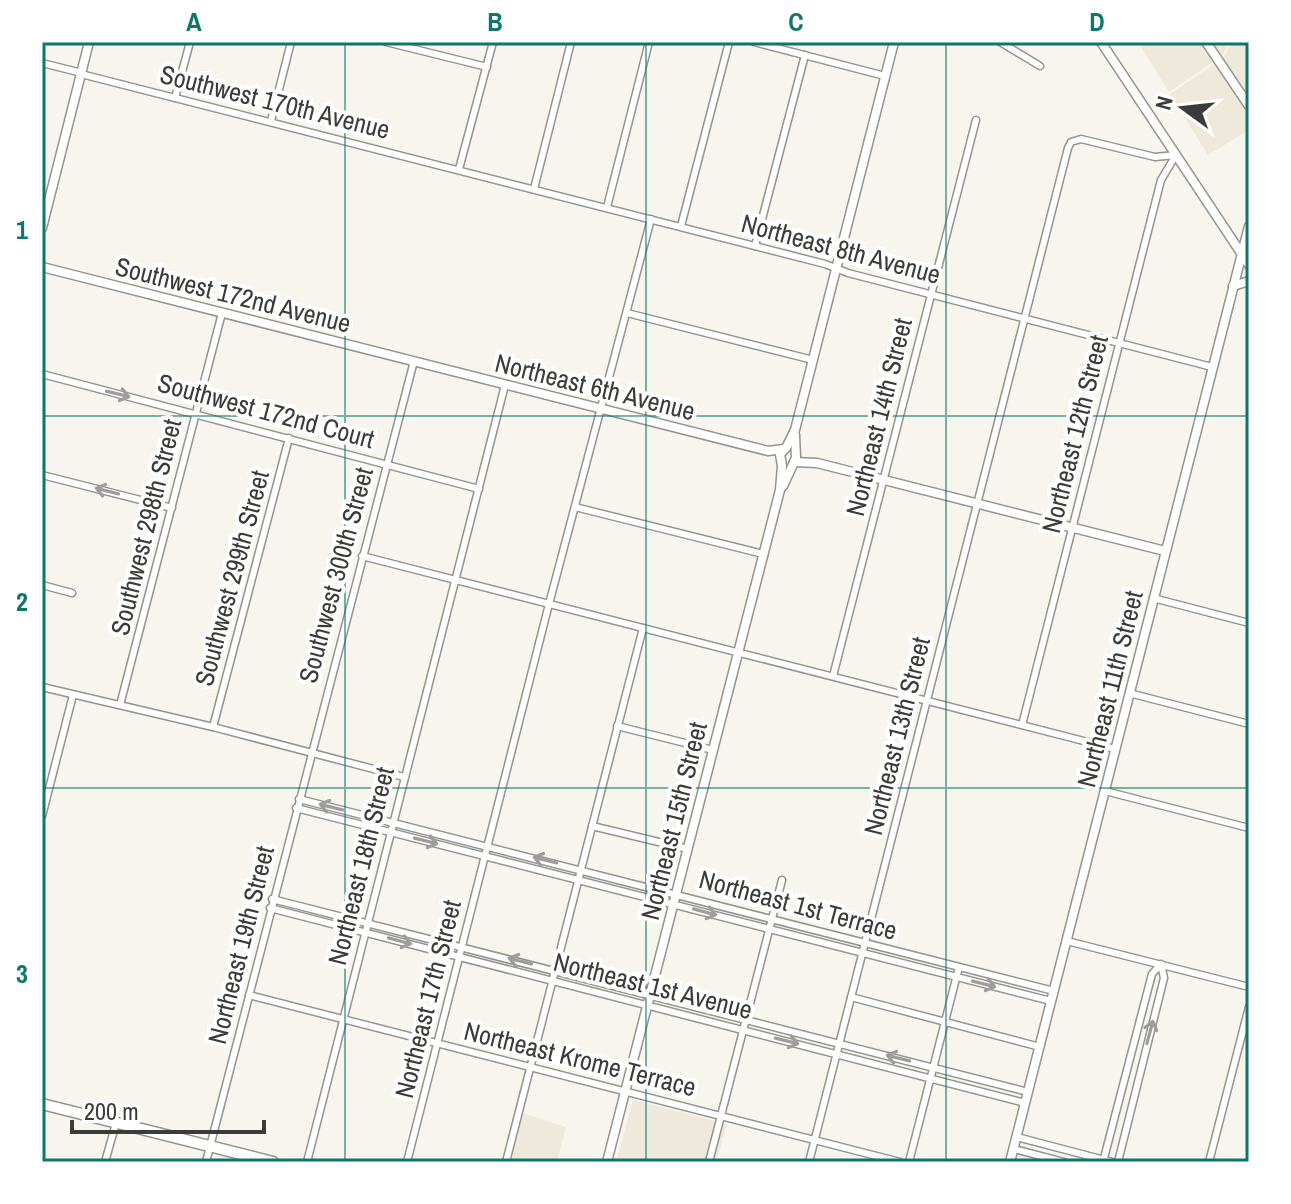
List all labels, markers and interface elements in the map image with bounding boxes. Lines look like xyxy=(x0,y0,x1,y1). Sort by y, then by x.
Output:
text: A xyxy=(186,4,202,39)
text: B xyxy=(487,4,503,39)
text: C xyxy=(788,4,804,39)
text: D xyxy=(1089,4,1105,39)
street label: Southwest 170th Avenue xyxy=(157,56,394,147)
north arrow xyxy=(1143,68,1223,148)
text: N xyxy=(1148,93,1180,113)
street label: Northeast 8th Avenue xyxy=(738,205,945,292)
text: 1 xyxy=(16,212,28,247)
street label: Southwest 172nd Avenue xyxy=(112,248,355,341)
street label: Northeast 14th Street xyxy=(837,314,920,519)
street label: Northeast 12th Street xyxy=(1033,331,1116,536)
street label: Northeast 6th Avenue xyxy=(492,345,699,428)
street label: Southwest 172nd Court xyxy=(154,365,378,456)
one-way arrow xyxy=(104,387,130,402)
street label: Southwest 298th Street xyxy=(102,415,189,639)
street label: Southwest 300th Street xyxy=(290,463,381,686)
street label: Southwest 299th Street xyxy=(186,466,277,689)
one-way arrow xyxy=(94,483,120,498)
text: 2 xyxy=(16,584,28,619)
street label: Northeast 11th Street xyxy=(1068,587,1151,791)
street label: Northeast 13th Street xyxy=(855,633,938,838)
street label: Northeast 15th Street xyxy=(632,718,715,923)
street label: Northeast 18th Street xyxy=(319,763,402,968)
one-way arrow xyxy=(318,799,344,814)
one-way arrow xyxy=(413,834,438,849)
street label: Northeast 19th Street xyxy=(199,842,282,1047)
one-way arrow xyxy=(532,852,558,867)
street label: Northeast 1st Terrace xyxy=(695,861,901,948)
street label: Northeast 17th Street xyxy=(386,896,469,1101)
one-way arrow xyxy=(692,906,717,921)
one-way arrow xyxy=(386,934,412,949)
street label: Northeast 1st Avenue xyxy=(550,944,756,1027)
one-way arrow xyxy=(508,953,534,968)
text: 3 xyxy=(16,956,28,991)
one-way arrow xyxy=(971,977,996,992)
street label: Northeast Krome Terrace xyxy=(461,1013,700,1104)
one-way arrow xyxy=(1144,1020,1159,1046)
one-way arrow xyxy=(774,1034,800,1049)
one-way arrow xyxy=(886,1050,912,1065)
scale bar xyxy=(72,1084,264,1134)
text: 200 m xyxy=(84,1095,139,1127)

